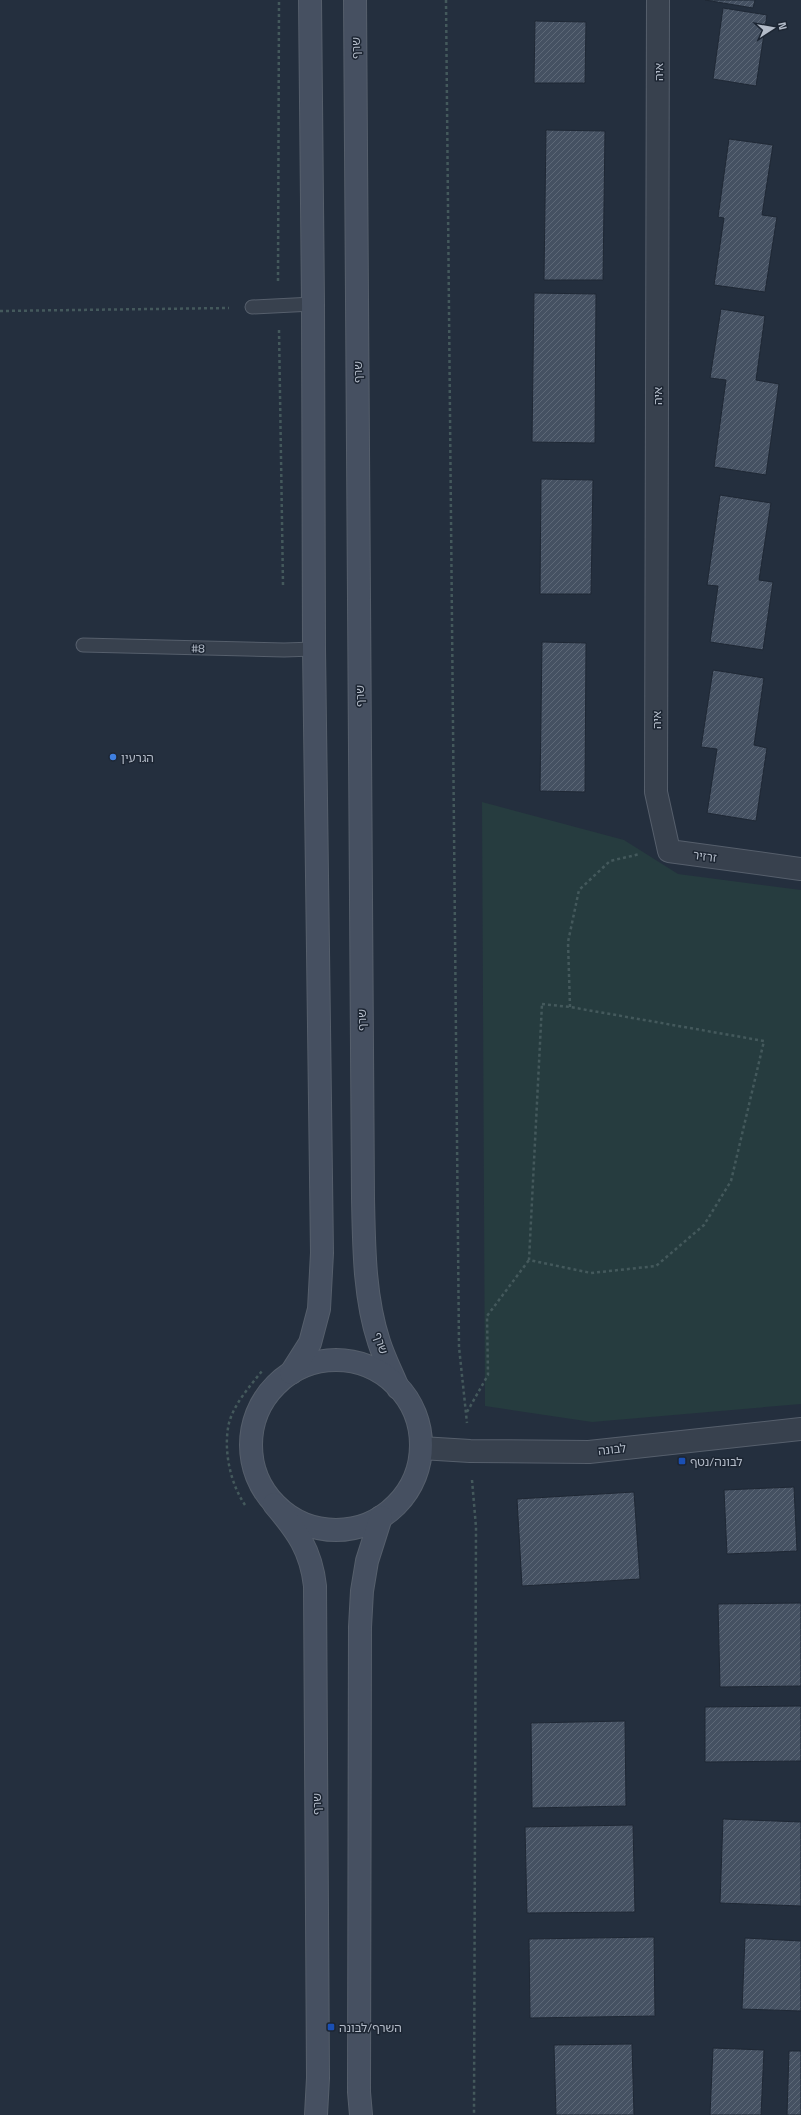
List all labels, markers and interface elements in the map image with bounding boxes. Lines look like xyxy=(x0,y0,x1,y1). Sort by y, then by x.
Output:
north arrow xyxy=(753,8,793,48)
text: N xyxy=(774,21,791,31)
street label: שרף xyxy=(346,37,365,59)
street label: איה xyxy=(649,63,668,81)
street label: שרף xyxy=(348,361,367,383)
street label: איה xyxy=(648,387,667,405)
street label: #8 xyxy=(191,638,205,658)
street label: שרף xyxy=(350,685,369,707)
street label: איה xyxy=(647,711,666,729)
place label: הגרעין xyxy=(121,748,154,767)
marker: הגרעין xyxy=(108,752,118,762)
street label: זרזיר xyxy=(692,845,718,867)
street label: שרף xyxy=(352,1009,371,1031)
street label: שרף xyxy=(369,1330,393,1356)
street label: לבונה xyxy=(597,1438,627,1460)
place label: לבונה/נטף xyxy=(690,1452,743,1471)
marker: לבונה/נטף xyxy=(677,1456,687,1466)
street label: שרף xyxy=(307,1793,326,1815)
place label: השרף/לבונה xyxy=(339,2018,402,2037)
marker: השרף/לבונה xyxy=(326,2022,336,2032)

